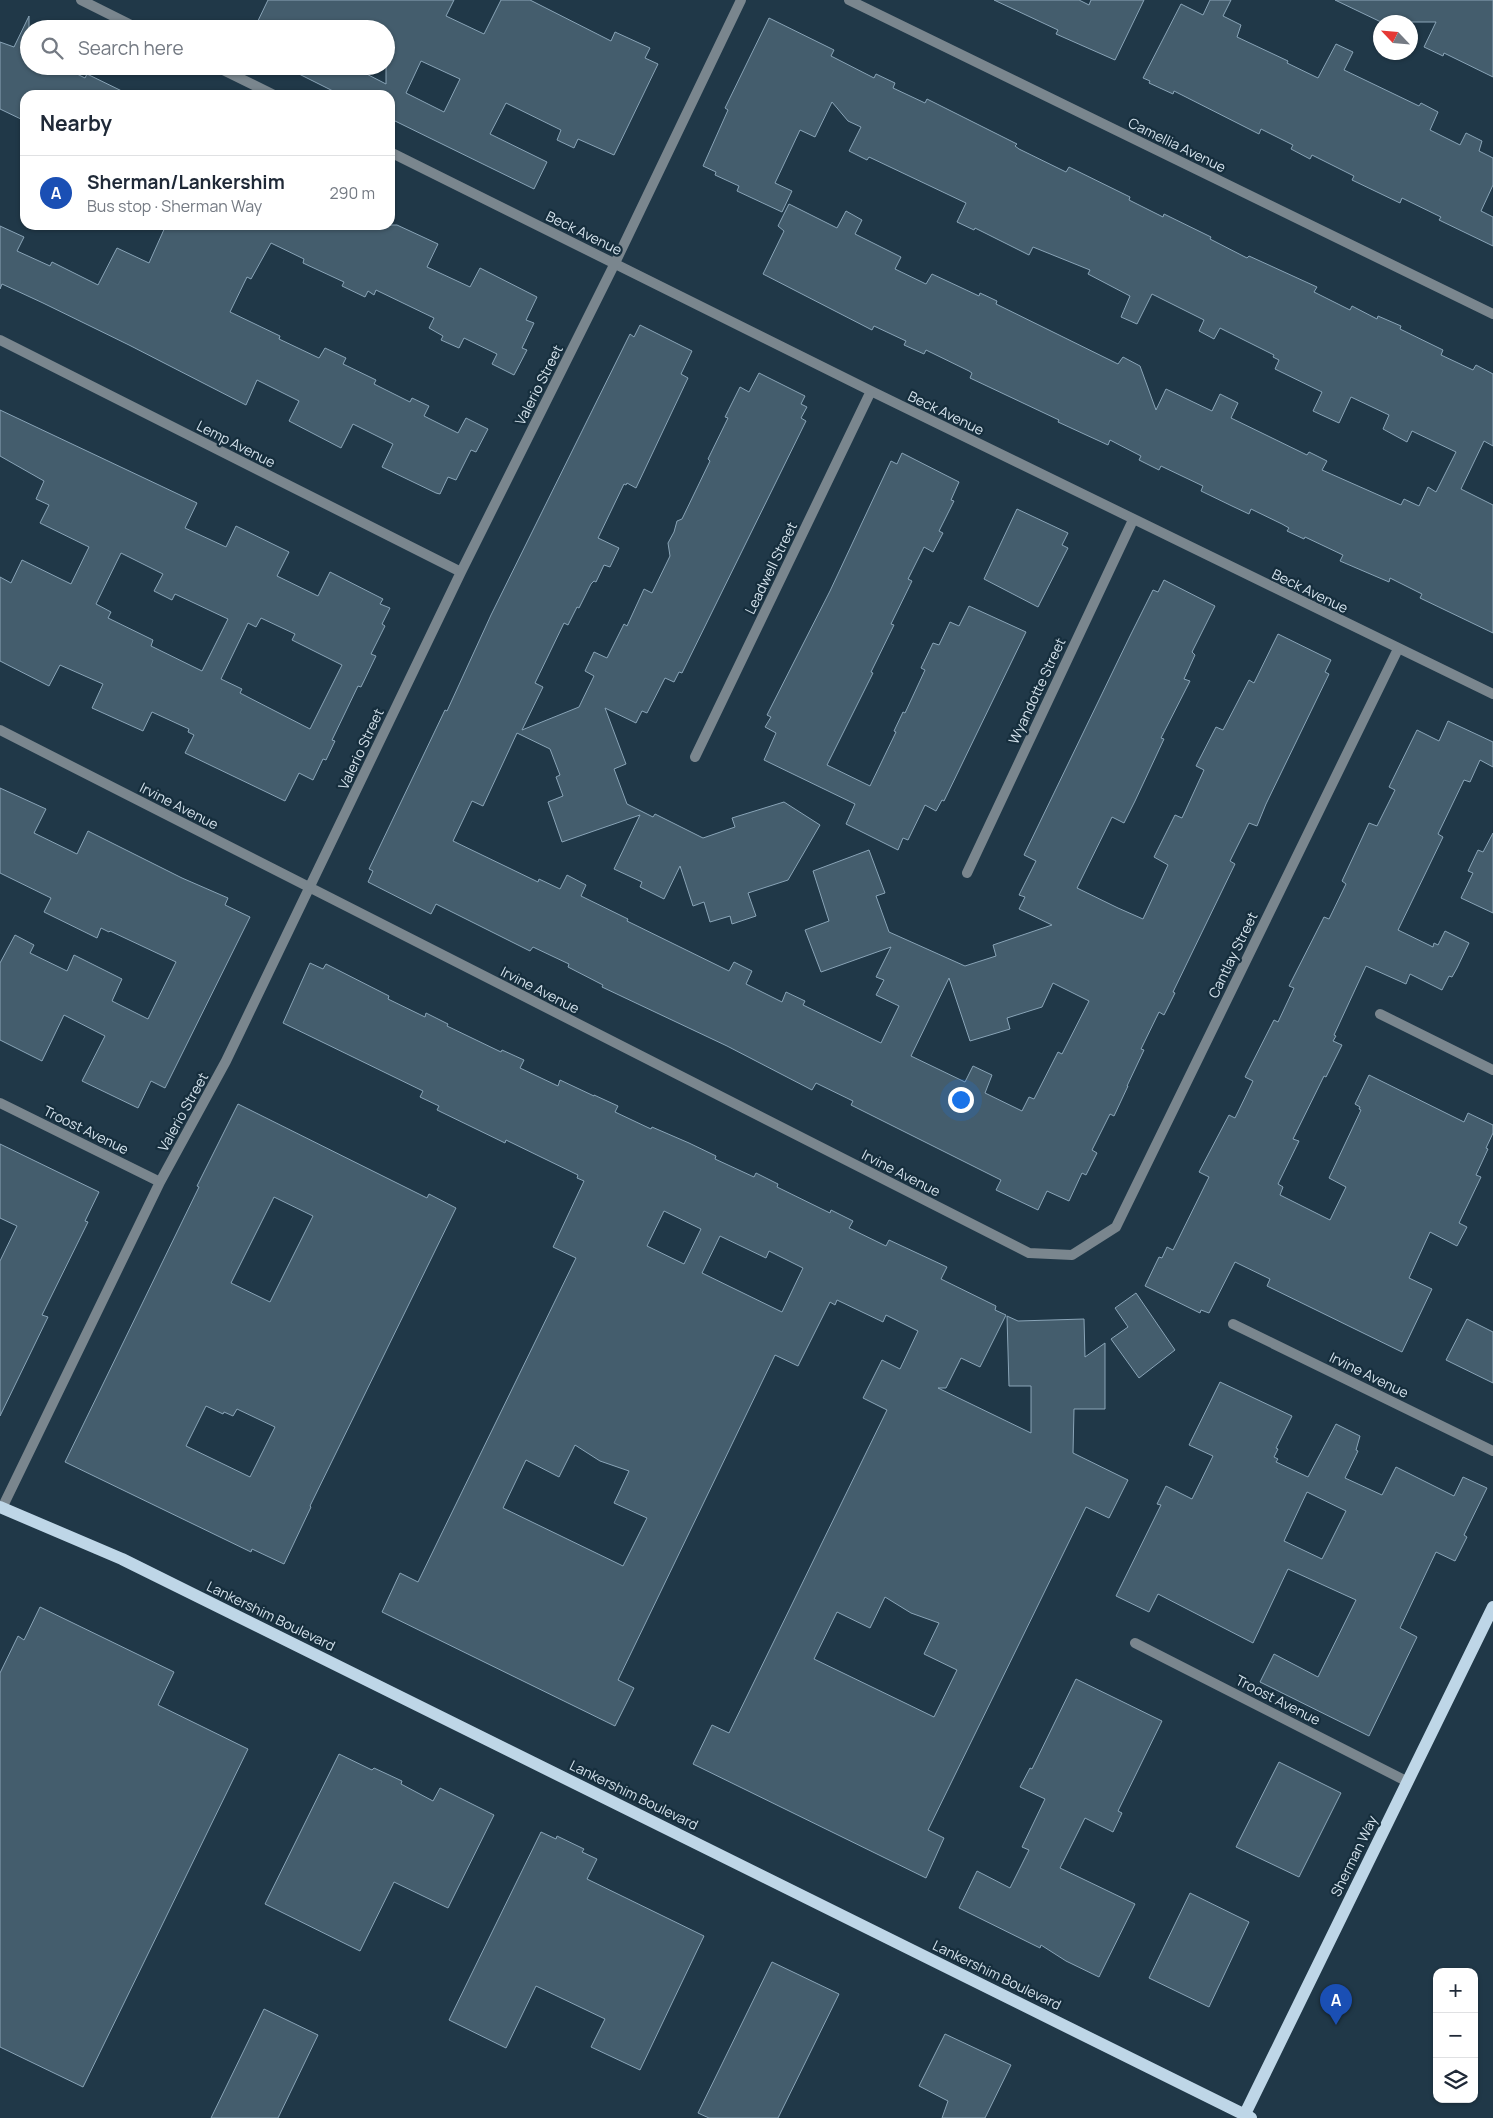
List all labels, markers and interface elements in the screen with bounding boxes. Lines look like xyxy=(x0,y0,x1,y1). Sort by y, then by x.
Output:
north arrow xyxy=(1373,15,1418,60)
search box xyxy=(20,20,395,75)
icon: search xyxy=(38,34,66,62)
text: Search here xyxy=(78,35,184,61)
text: Nearby xyxy=(40,109,112,137)
street label: Camellia Avenue xyxy=(1125,113,1229,176)
text: Sherman/Lankershim xyxy=(87,169,285,195)
text: A xyxy=(51,182,61,204)
text: 290 m xyxy=(329,182,375,204)
text: Bus stop · Sherman Way xyxy=(87,195,262,217)
street label: Beck Avenue xyxy=(543,206,625,259)
street label: Valerio Street xyxy=(510,341,567,428)
street label: Beck Avenue xyxy=(905,386,987,439)
street label: Lemp Avenue xyxy=(194,416,279,472)
street label: Leadwell Street xyxy=(740,518,801,617)
street label: Beck Avenue xyxy=(1269,564,1351,617)
street label: Wyandotte Street xyxy=(1004,634,1070,747)
street label: Valerio Street xyxy=(333,705,388,792)
street label: Irvine Avenue xyxy=(137,778,222,834)
street label: Cantlay Street xyxy=(1203,908,1262,1001)
street label: Irvine Avenue xyxy=(498,962,583,1018)
street label: Valerio Street xyxy=(153,1069,212,1155)
your location xyxy=(948,1087,974,1113)
street label: Troost Avenue xyxy=(40,1101,132,1158)
street label: Irvine Avenue xyxy=(859,1145,944,1201)
street label: Irvine Avenue xyxy=(1326,1347,1412,1402)
street label: Lankershim Boulevard xyxy=(204,1576,339,1655)
street label: Troost Avenue xyxy=(1233,1670,1324,1729)
street label: Lankershim Boulevard xyxy=(567,1755,702,1834)
street label: Sherman Way xyxy=(1326,1811,1382,1900)
street label: Lankershim Boulevard xyxy=(930,1935,1065,2014)
map controls xyxy=(1433,1968,1478,2103)
button: + xyxy=(1433,1968,1478,2013)
pin: A xyxy=(1320,1984,1352,2025)
button: − xyxy=(1433,2013,1478,2058)
button: layers xyxy=(1433,2058,1478,2103)

